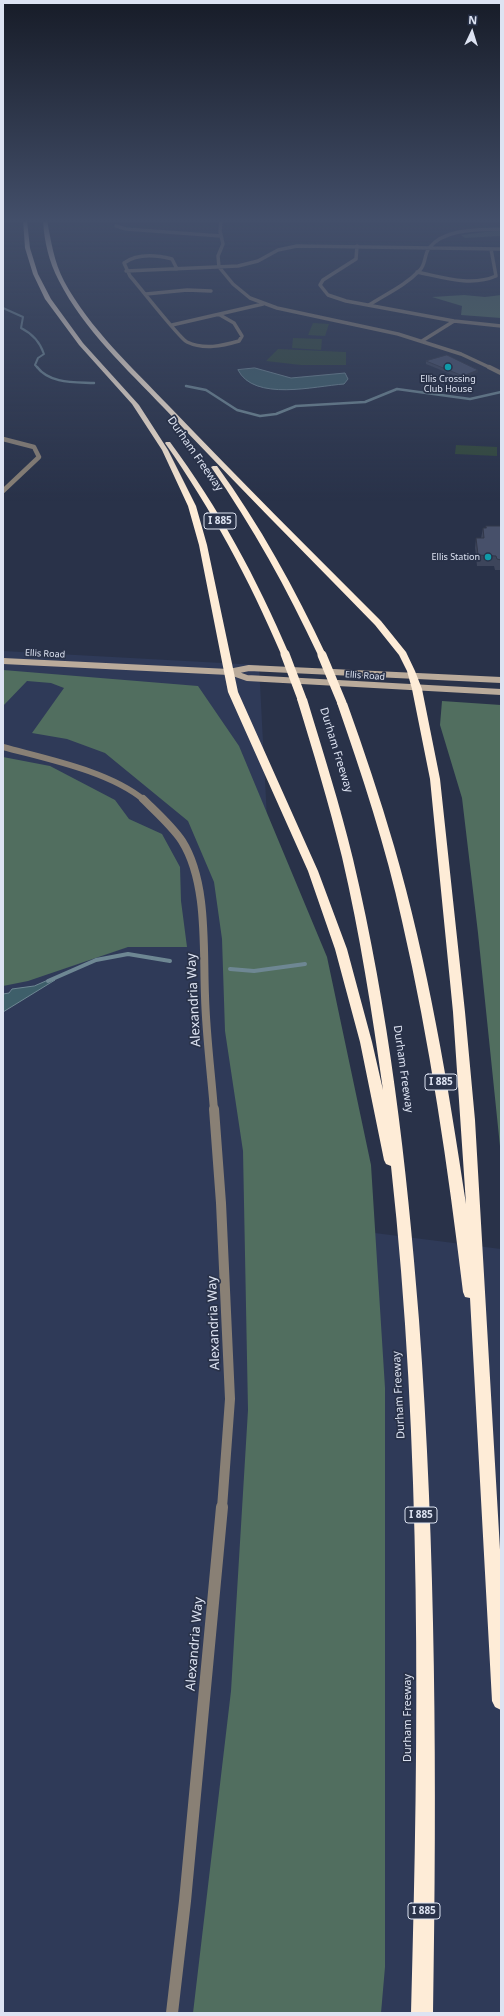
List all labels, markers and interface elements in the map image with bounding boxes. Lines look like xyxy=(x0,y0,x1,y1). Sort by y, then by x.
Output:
north arrow xyxy=(452,12,492,52)
text: N xyxy=(468,12,478,27)
marker: Ellis Crossing Club House xyxy=(443,362,453,372)
place label: Ellis Crossing Club House xyxy=(420,374,476,395)
street label: Durham Freeway xyxy=(164,414,226,494)
road number: I 885 xyxy=(204,513,236,529)
place label: Ellis Station xyxy=(432,552,480,562)
marker: Ellis Station xyxy=(483,552,493,562)
street label: Ellis Road xyxy=(25,648,65,660)
street label: Ellis Road xyxy=(345,669,385,683)
street label: Durham Freeway xyxy=(317,706,355,794)
street label: Alexandria Way xyxy=(184,953,204,1047)
street label: Durham Freeway xyxy=(390,1024,416,1114)
road number: I 885 xyxy=(425,1074,457,1090)
street label: Alexandria Way xyxy=(205,1276,223,1370)
street label: Durham Freeway xyxy=(390,1351,408,1439)
road number: I 885 xyxy=(405,1507,437,1523)
street label: Alexandria Way xyxy=(183,1596,207,1692)
street label: Durham Freeway xyxy=(401,1674,415,1762)
road number: I 885 xyxy=(408,1903,440,1919)

